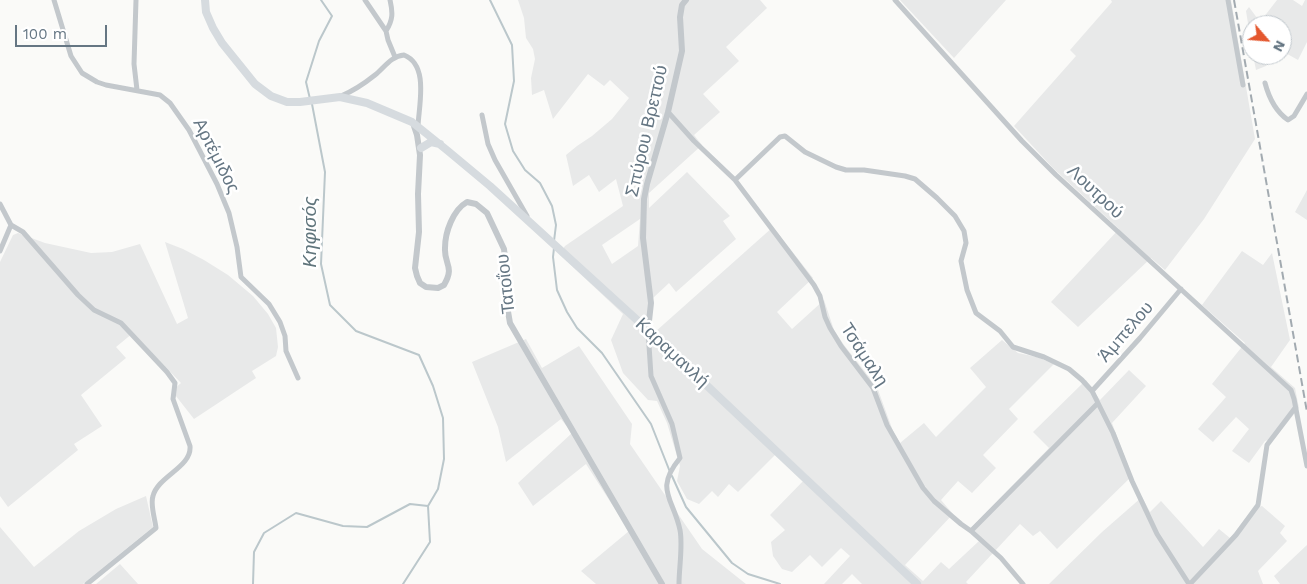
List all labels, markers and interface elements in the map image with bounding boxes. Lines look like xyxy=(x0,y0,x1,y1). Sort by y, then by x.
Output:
scale bar xyxy=(18,15,110,47)
north arrow xyxy=(1242,15,1292,65)
text: 100 m xyxy=(23,25,67,43)
text: N xyxy=(1270,38,1289,55)
street label: Σπύρου Βρεττού xyxy=(621,63,673,199)
street label: Αρτέμιδος xyxy=(188,115,244,197)
street label: Λουτρού xyxy=(1062,161,1128,223)
water label: Κηφισός xyxy=(299,196,321,268)
street label: Τατοΐου xyxy=(492,253,520,315)
street label: Άμπελου xyxy=(1094,297,1158,367)
street label: Καραμανλή xyxy=(631,314,713,392)
street label: Τσάμαλη xyxy=(836,319,892,391)

